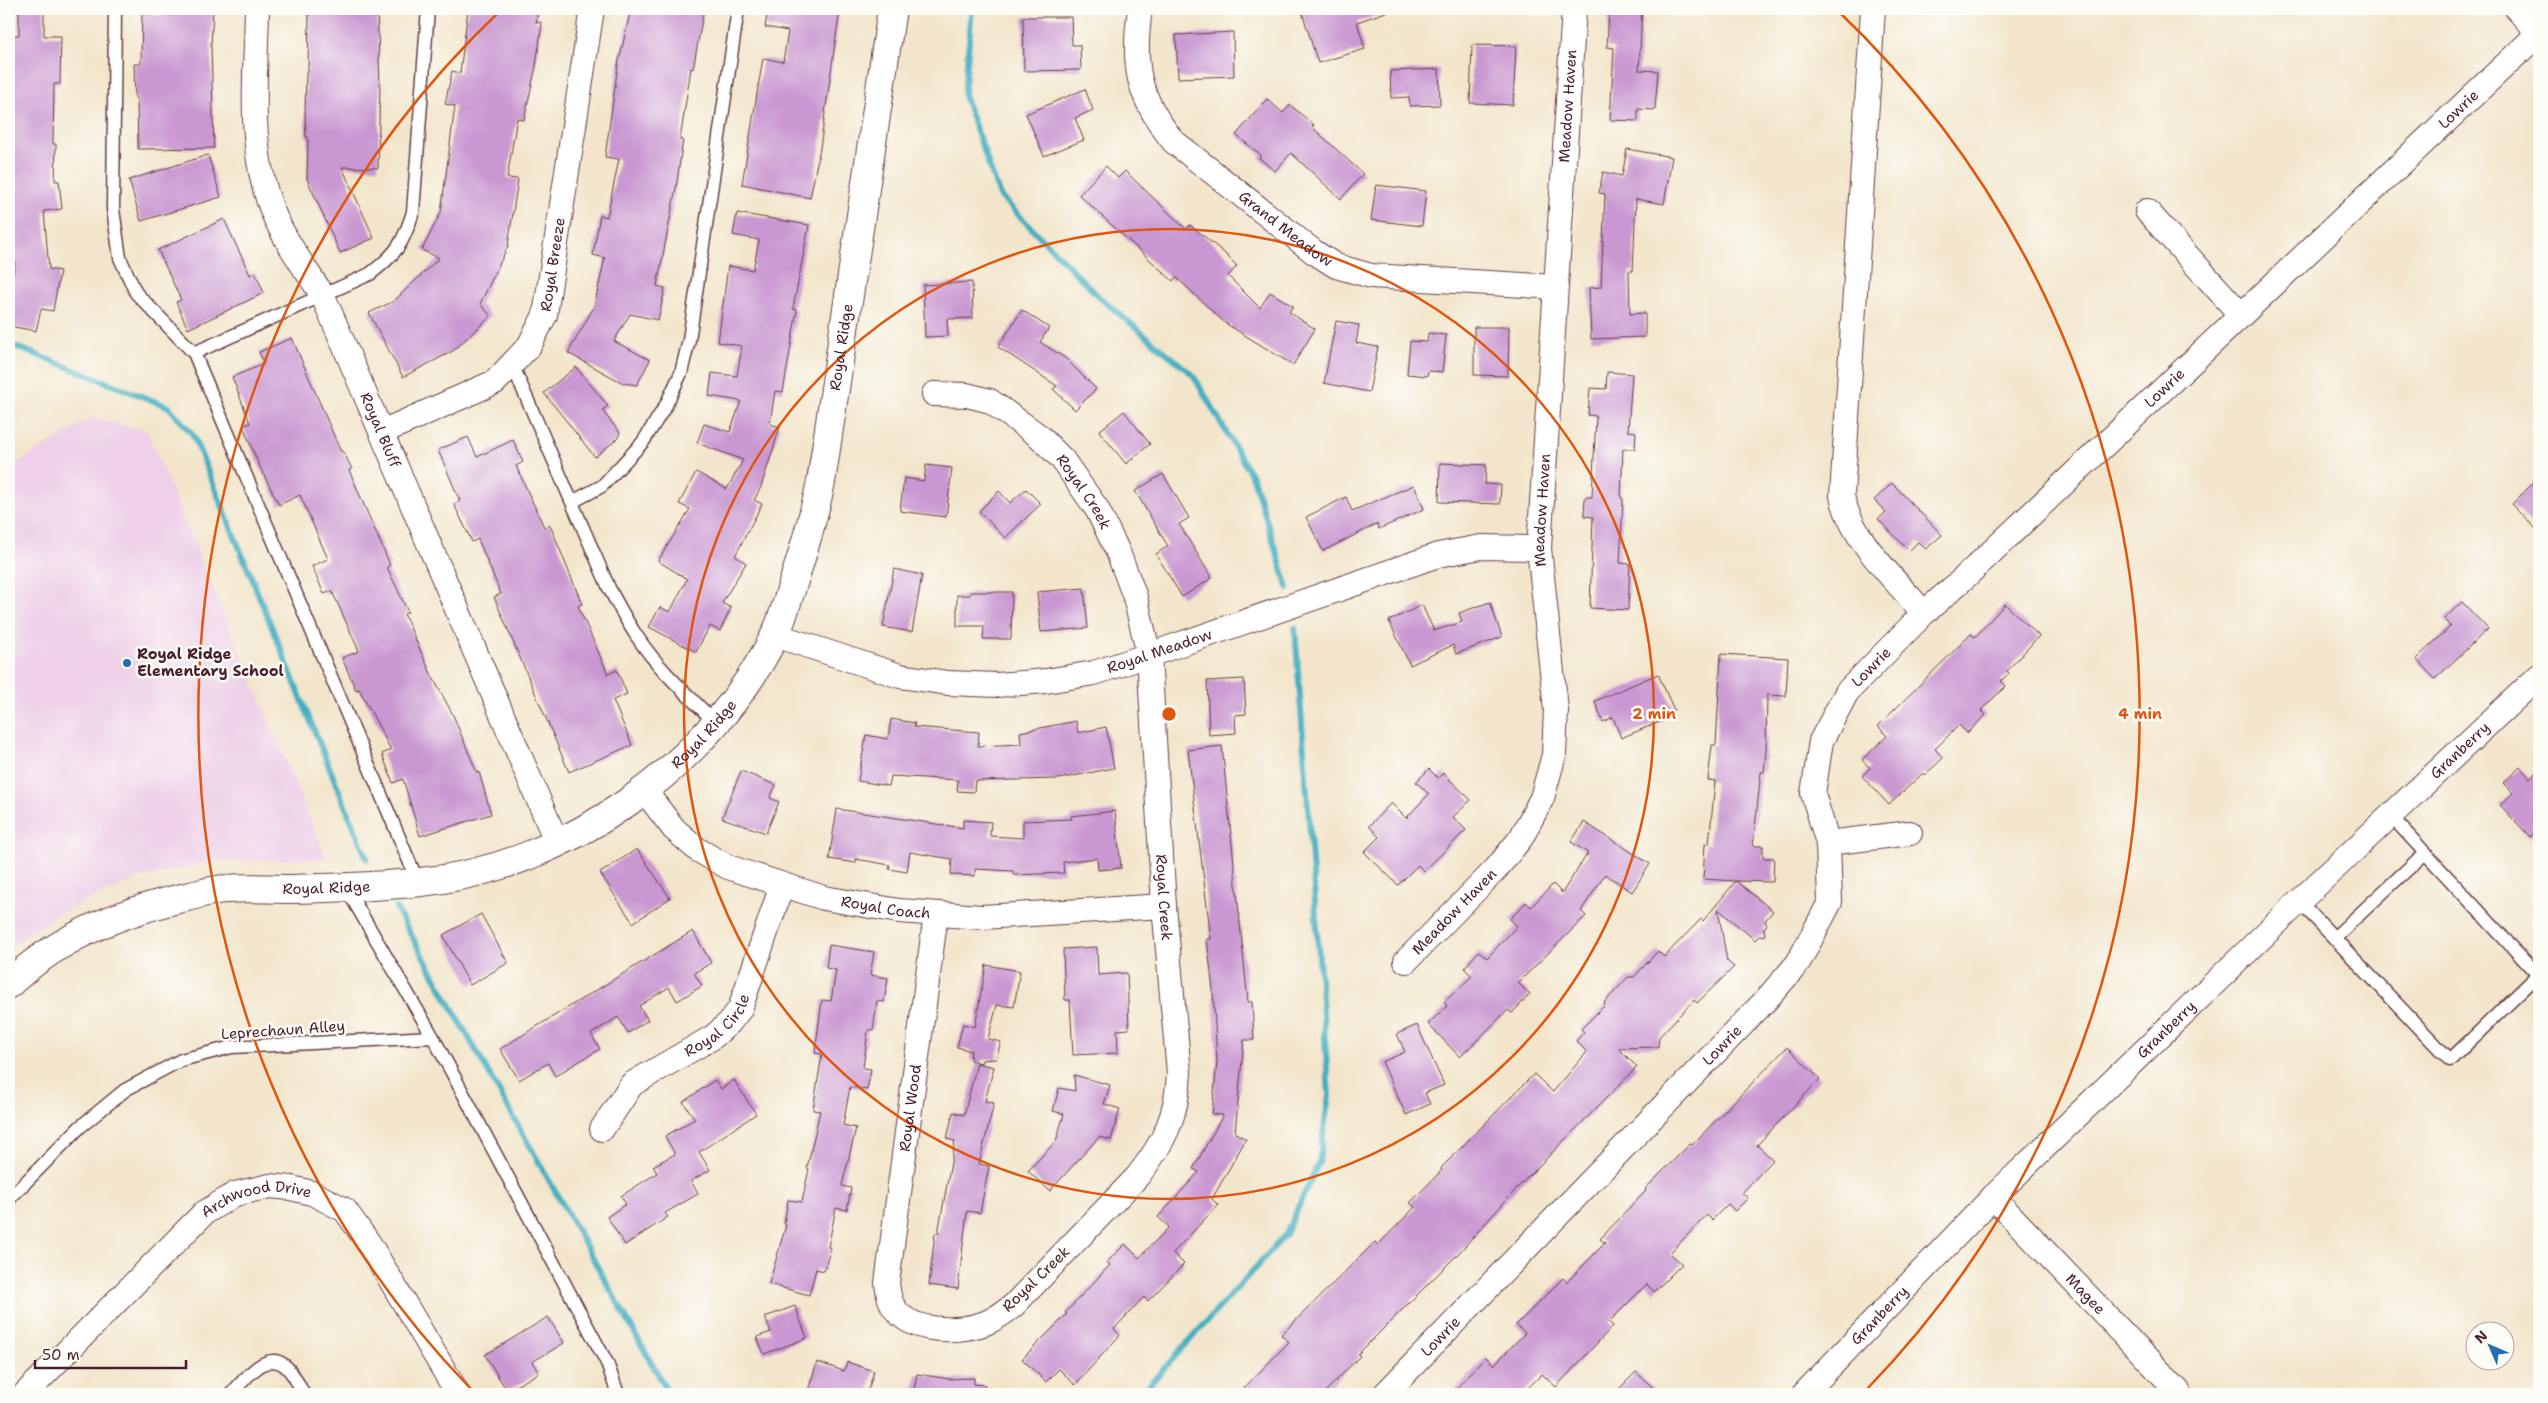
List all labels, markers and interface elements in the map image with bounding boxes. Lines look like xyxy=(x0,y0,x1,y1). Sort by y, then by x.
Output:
street label: Meadow Haven xyxy=(1554,49,1581,163)
street label: Lowrie xyxy=(2434,85,2483,133)
street label: Grand Meadow xyxy=(1234,186,1336,271)
street label: Royal Breeze xyxy=(536,216,570,313)
street label: Royal Ridge xyxy=(825,302,858,392)
street label: Lowrie xyxy=(2140,364,2189,412)
street label: Royal Bluff xyxy=(355,389,406,471)
street label: Royal Creek xyxy=(1052,450,1116,533)
street label: Meadow Haven xyxy=(1529,453,1555,568)
street label: Royal Meadow xyxy=(1104,624,1215,678)
street label: Lowrie xyxy=(1847,643,1895,692)
place label: Royal Ridge Elementary School xyxy=(137,644,284,681)
marker: Royal Ridge Elementary School xyxy=(121,657,133,669)
street label: Royal Ridge xyxy=(667,695,741,773)
text: 2 min xyxy=(1632,704,1676,724)
text: 4 min xyxy=(2118,704,2162,724)
centre of rings xyxy=(1160,705,1178,723)
street label: Granberry xyxy=(2426,717,2494,783)
street label: Royal Creek xyxy=(1151,854,1177,941)
street label: Meadow Haven xyxy=(1407,864,1501,959)
street label: Royal Ridge xyxy=(283,876,371,899)
street label: Royal Coach xyxy=(839,891,931,923)
street label: Royal Circle xyxy=(681,991,754,1062)
street label: Granberry xyxy=(2132,996,2200,1063)
street label: Leprechaun Alley xyxy=(220,1016,346,1044)
street label: Lowrie xyxy=(1698,1021,1746,1070)
street label: Royal Wood xyxy=(895,1063,926,1153)
street label: Archwood Drive xyxy=(198,1176,314,1222)
street label: Royal Creek xyxy=(998,1242,1074,1316)
street label: Magee xyxy=(2061,1269,2110,1319)
street label: Granberry xyxy=(1846,1281,1913,1349)
street label: Lowrie xyxy=(1416,1312,1465,1361)
north arrow xyxy=(2466,1320,2516,1370)
text: N xyxy=(2471,1327,2491,1347)
scale bar xyxy=(35,1338,186,1370)
text: 50 m xyxy=(42,1345,80,1365)

